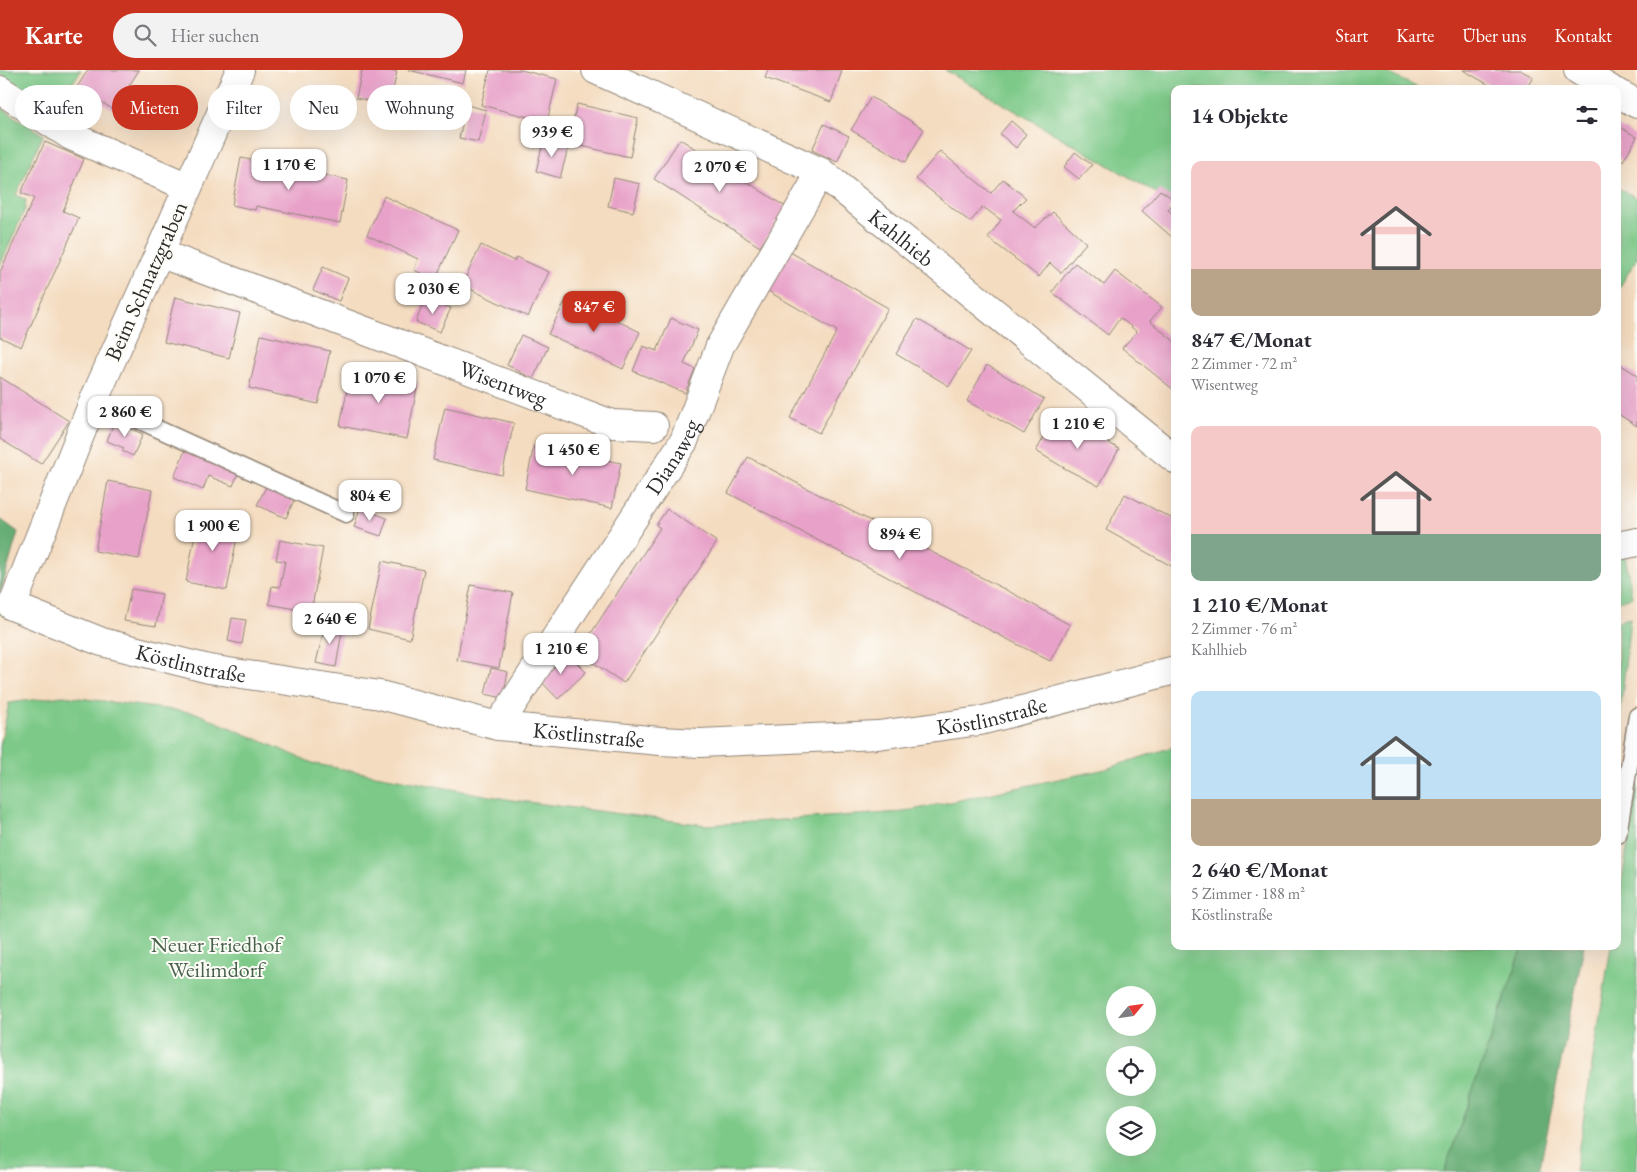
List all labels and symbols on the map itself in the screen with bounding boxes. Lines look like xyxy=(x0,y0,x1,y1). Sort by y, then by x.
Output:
pin: 939 € xyxy=(517,116,587,158)
pin: 1 170 € xyxy=(243,148,335,191)
pin: 2 070 € xyxy=(674,150,766,193)
street label: Beim Schnatzgraben xyxy=(98,196,194,365)
street label: Kahlhieb xyxy=(863,202,941,273)
pin: 2 030 € xyxy=(387,272,479,315)
pin: 847 € xyxy=(559,290,629,333)
street label: Wisentweg xyxy=(455,353,552,413)
pin: 1 070 € xyxy=(333,362,425,404)
pin: 2 860 € xyxy=(79,396,171,438)
pin: 1 210 € xyxy=(1032,408,1124,450)
street label: Dianaweg xyxy=(638,415,706,500)
pin: 1 450 € xyxy=(527,434,619,476)
pin: 804 € xyxy=(335,480,405,522)
pin: 1 900 € xyxy=(167,510,259,552)
pin: 894 € xyxy=(865,518,935,560)
pin: 2 640 € xyxy=(284,602,376,645)
pin: 1 210 € xyxy=(515,632,607,675)
street label: Köstlinstraße xyxy=(133,637,248,689)
street label: Köstlinstraße xyxy=(935,690,1050,741)
street label: Köstlinstraße xyxy=(532,715,646,754)
park label: Neuer Friedhof Weilimdorf xyxy=(151,930,284,984)
north arrow xyxy=(1106,986,1156,1036)

